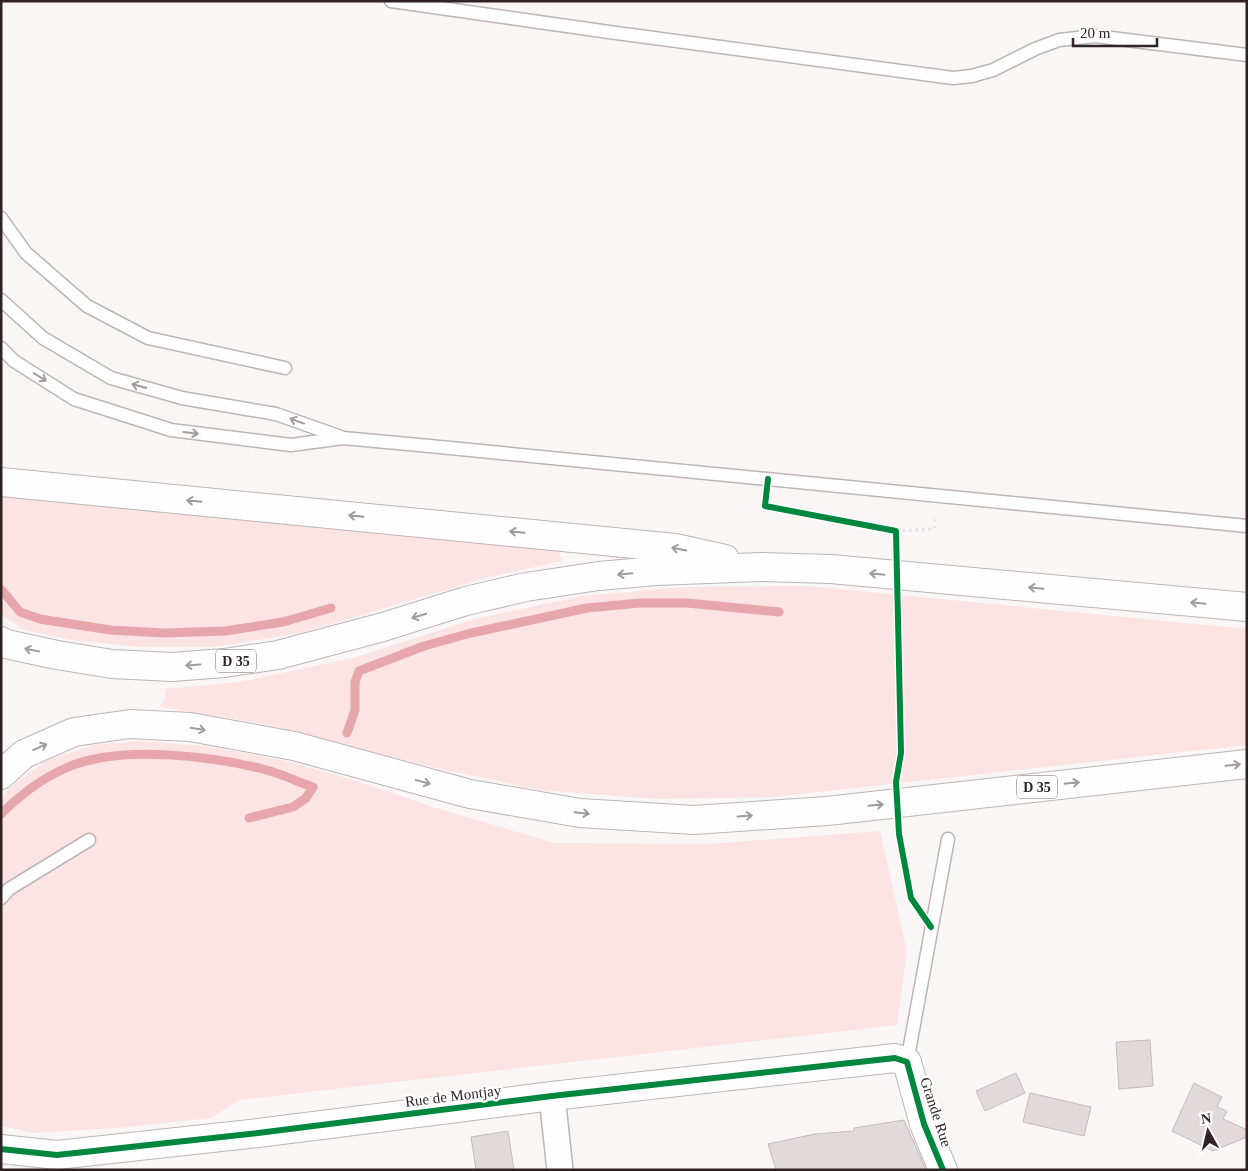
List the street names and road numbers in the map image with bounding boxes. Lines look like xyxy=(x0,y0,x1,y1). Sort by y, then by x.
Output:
road number: D 35 xyxy=(216,649,256,672)
road number: D 35 xyxy=(1017,776,1057,799)
street label: Grande Rue xyxy=(917,1075,955,1149)
street label: Rue de Montjay xyxy=(404,1082,502,1110)

